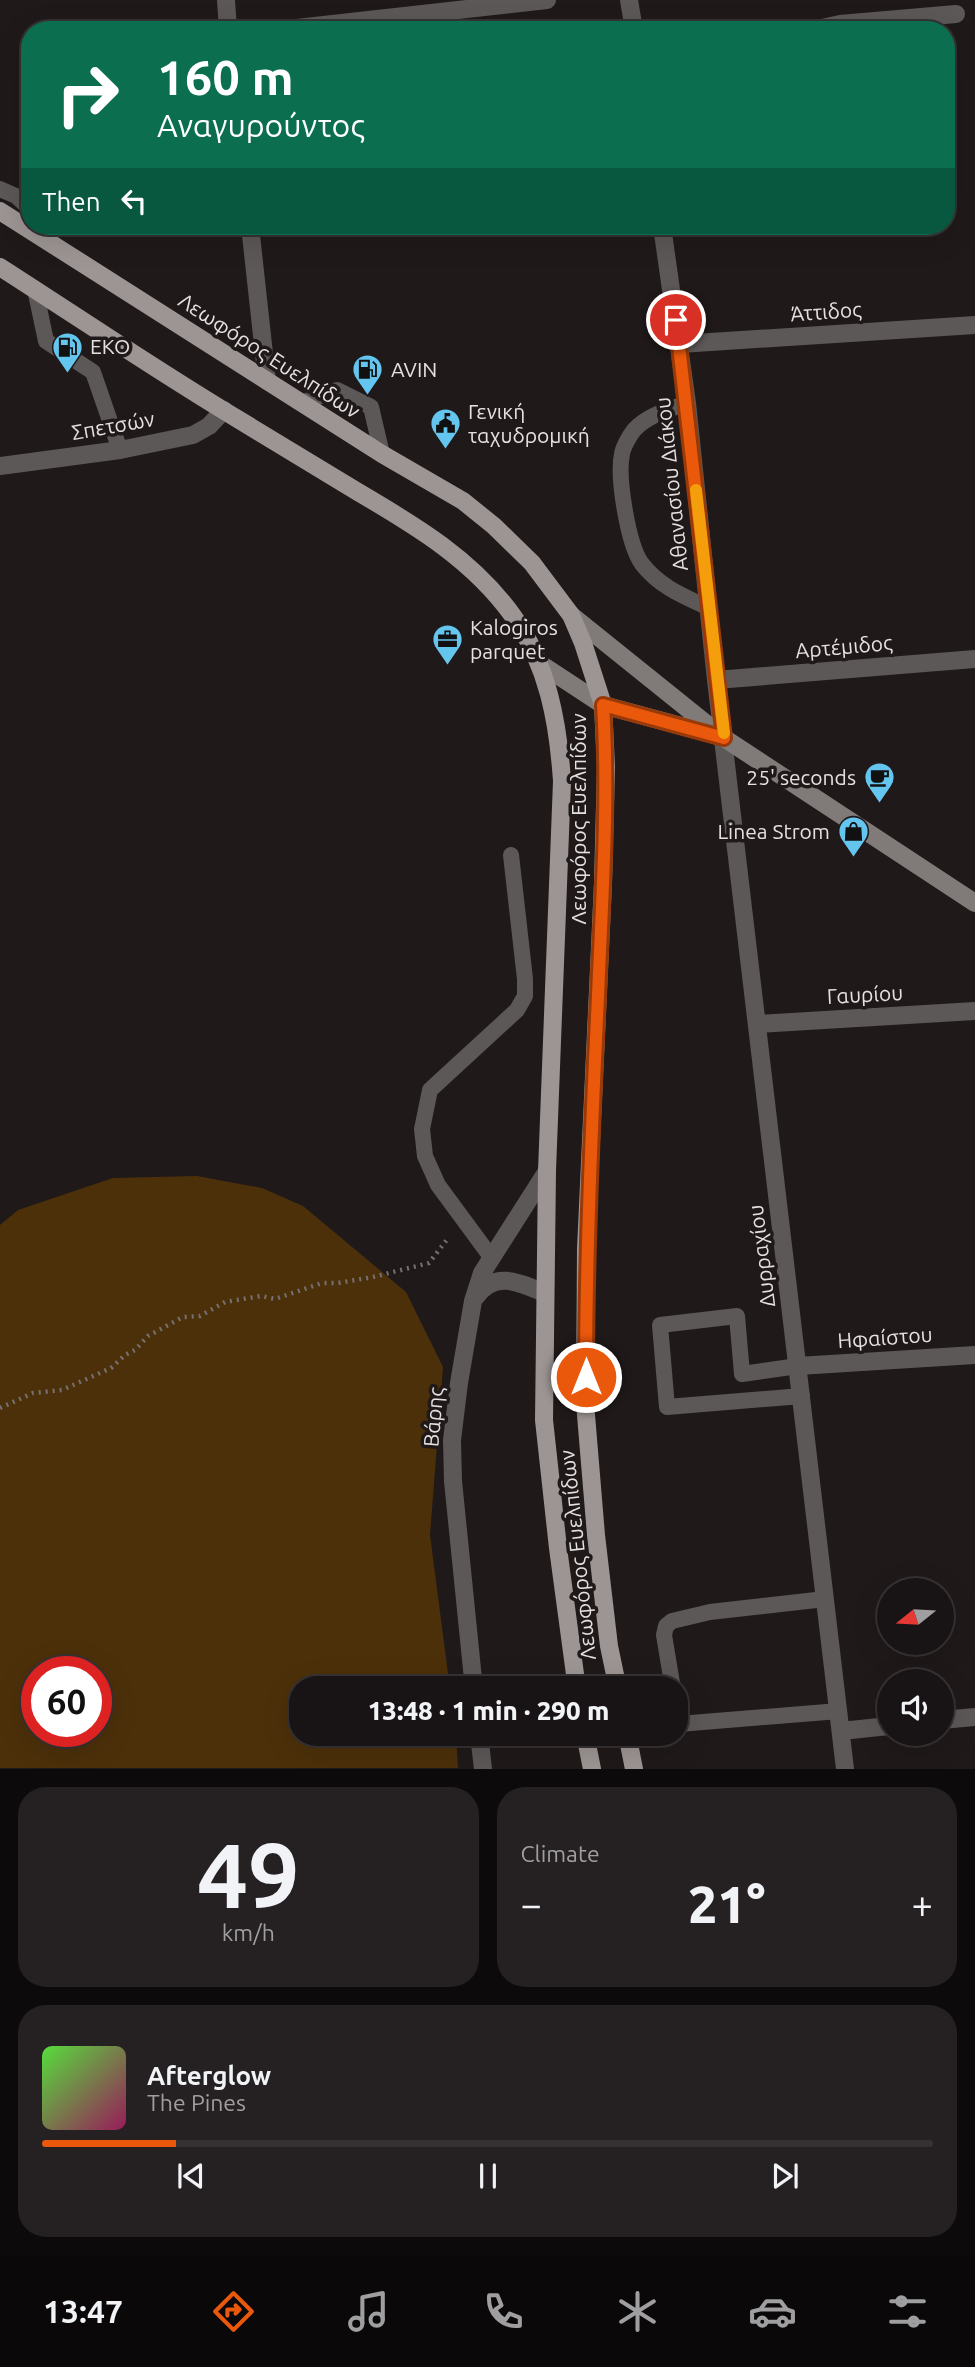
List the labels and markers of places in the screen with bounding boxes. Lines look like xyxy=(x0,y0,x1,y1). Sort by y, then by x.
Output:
pin xyxy=(646,290,706,350)
fuel station icon: EKO xyxy=(50,330,84,374)
place label: EKO xyxy=(90,334,130,358)
fuel station icon: AVIN xyxy=(351,353,385,397)
place label: AVIN xyxy=(391,357,437,381)
place label: Γενική ταχυδρομική xyxy=(468,399,590,447)
public building icon: Γενική ταχυδρομική xyxy=(428,407,462,451)
place label: Kalogiros parquet xyxy=(470,615,558,663)
office icon: Kalogiros parquet xyxy=(430,623,464,667)
cafe icon: 25' seconds xyxy=(862,761,896,805)
place label: 25' seconds xyxy=(746,765,856,789)
shop icon: Linea Strom xyxy=(836,815,870,859)
place label: Linea Strom xyxy=(717,819,830,843)

